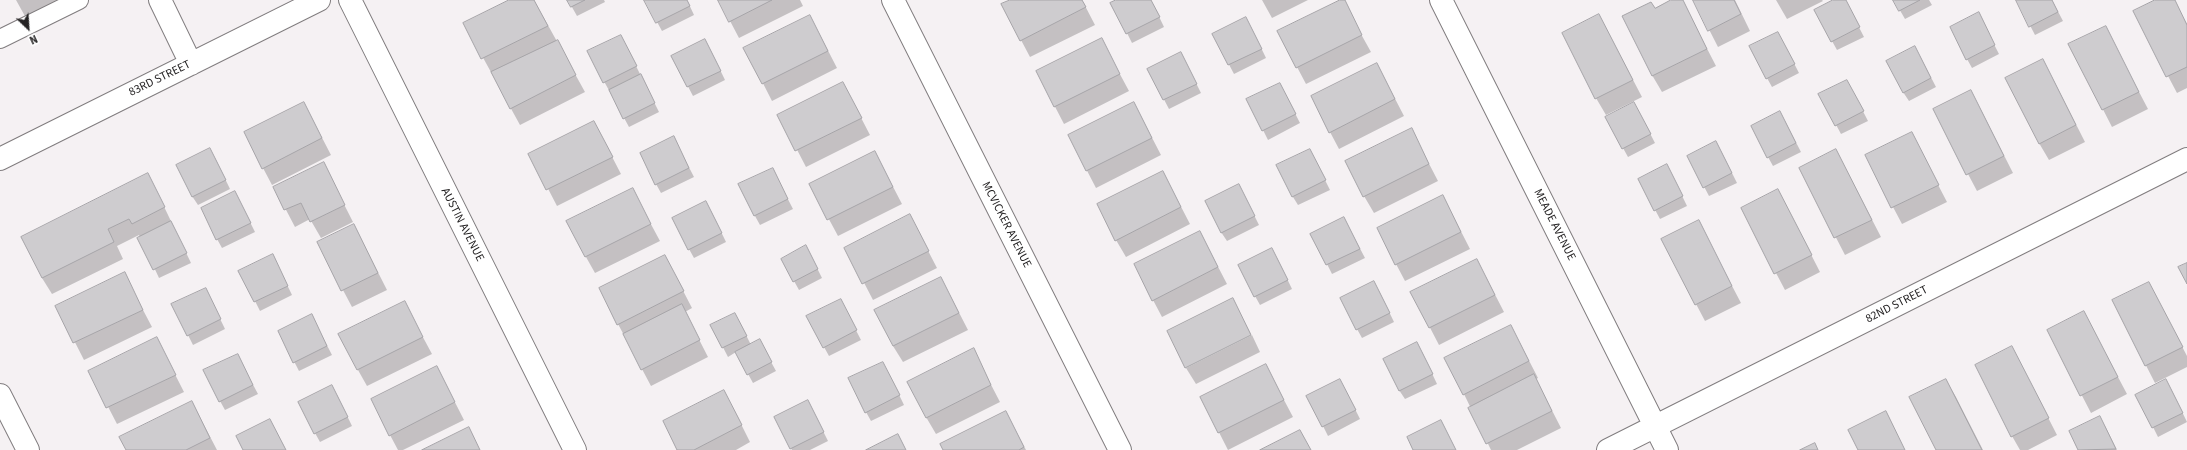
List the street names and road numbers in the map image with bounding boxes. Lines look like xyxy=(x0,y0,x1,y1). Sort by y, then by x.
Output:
street label: 83RD STREET xyxy=(127,58,193,100)
street label: MCVICKER AVENUE xyxy=(978,179,1034,271)
street label: AUSTIN AVENUE xyxy=(437,186,487,264)
street label: MEADE AVENUE xyxy=(1530,187,1578,263)
street label: 82ND STREET xyxy=(1863,283,1931,327)

